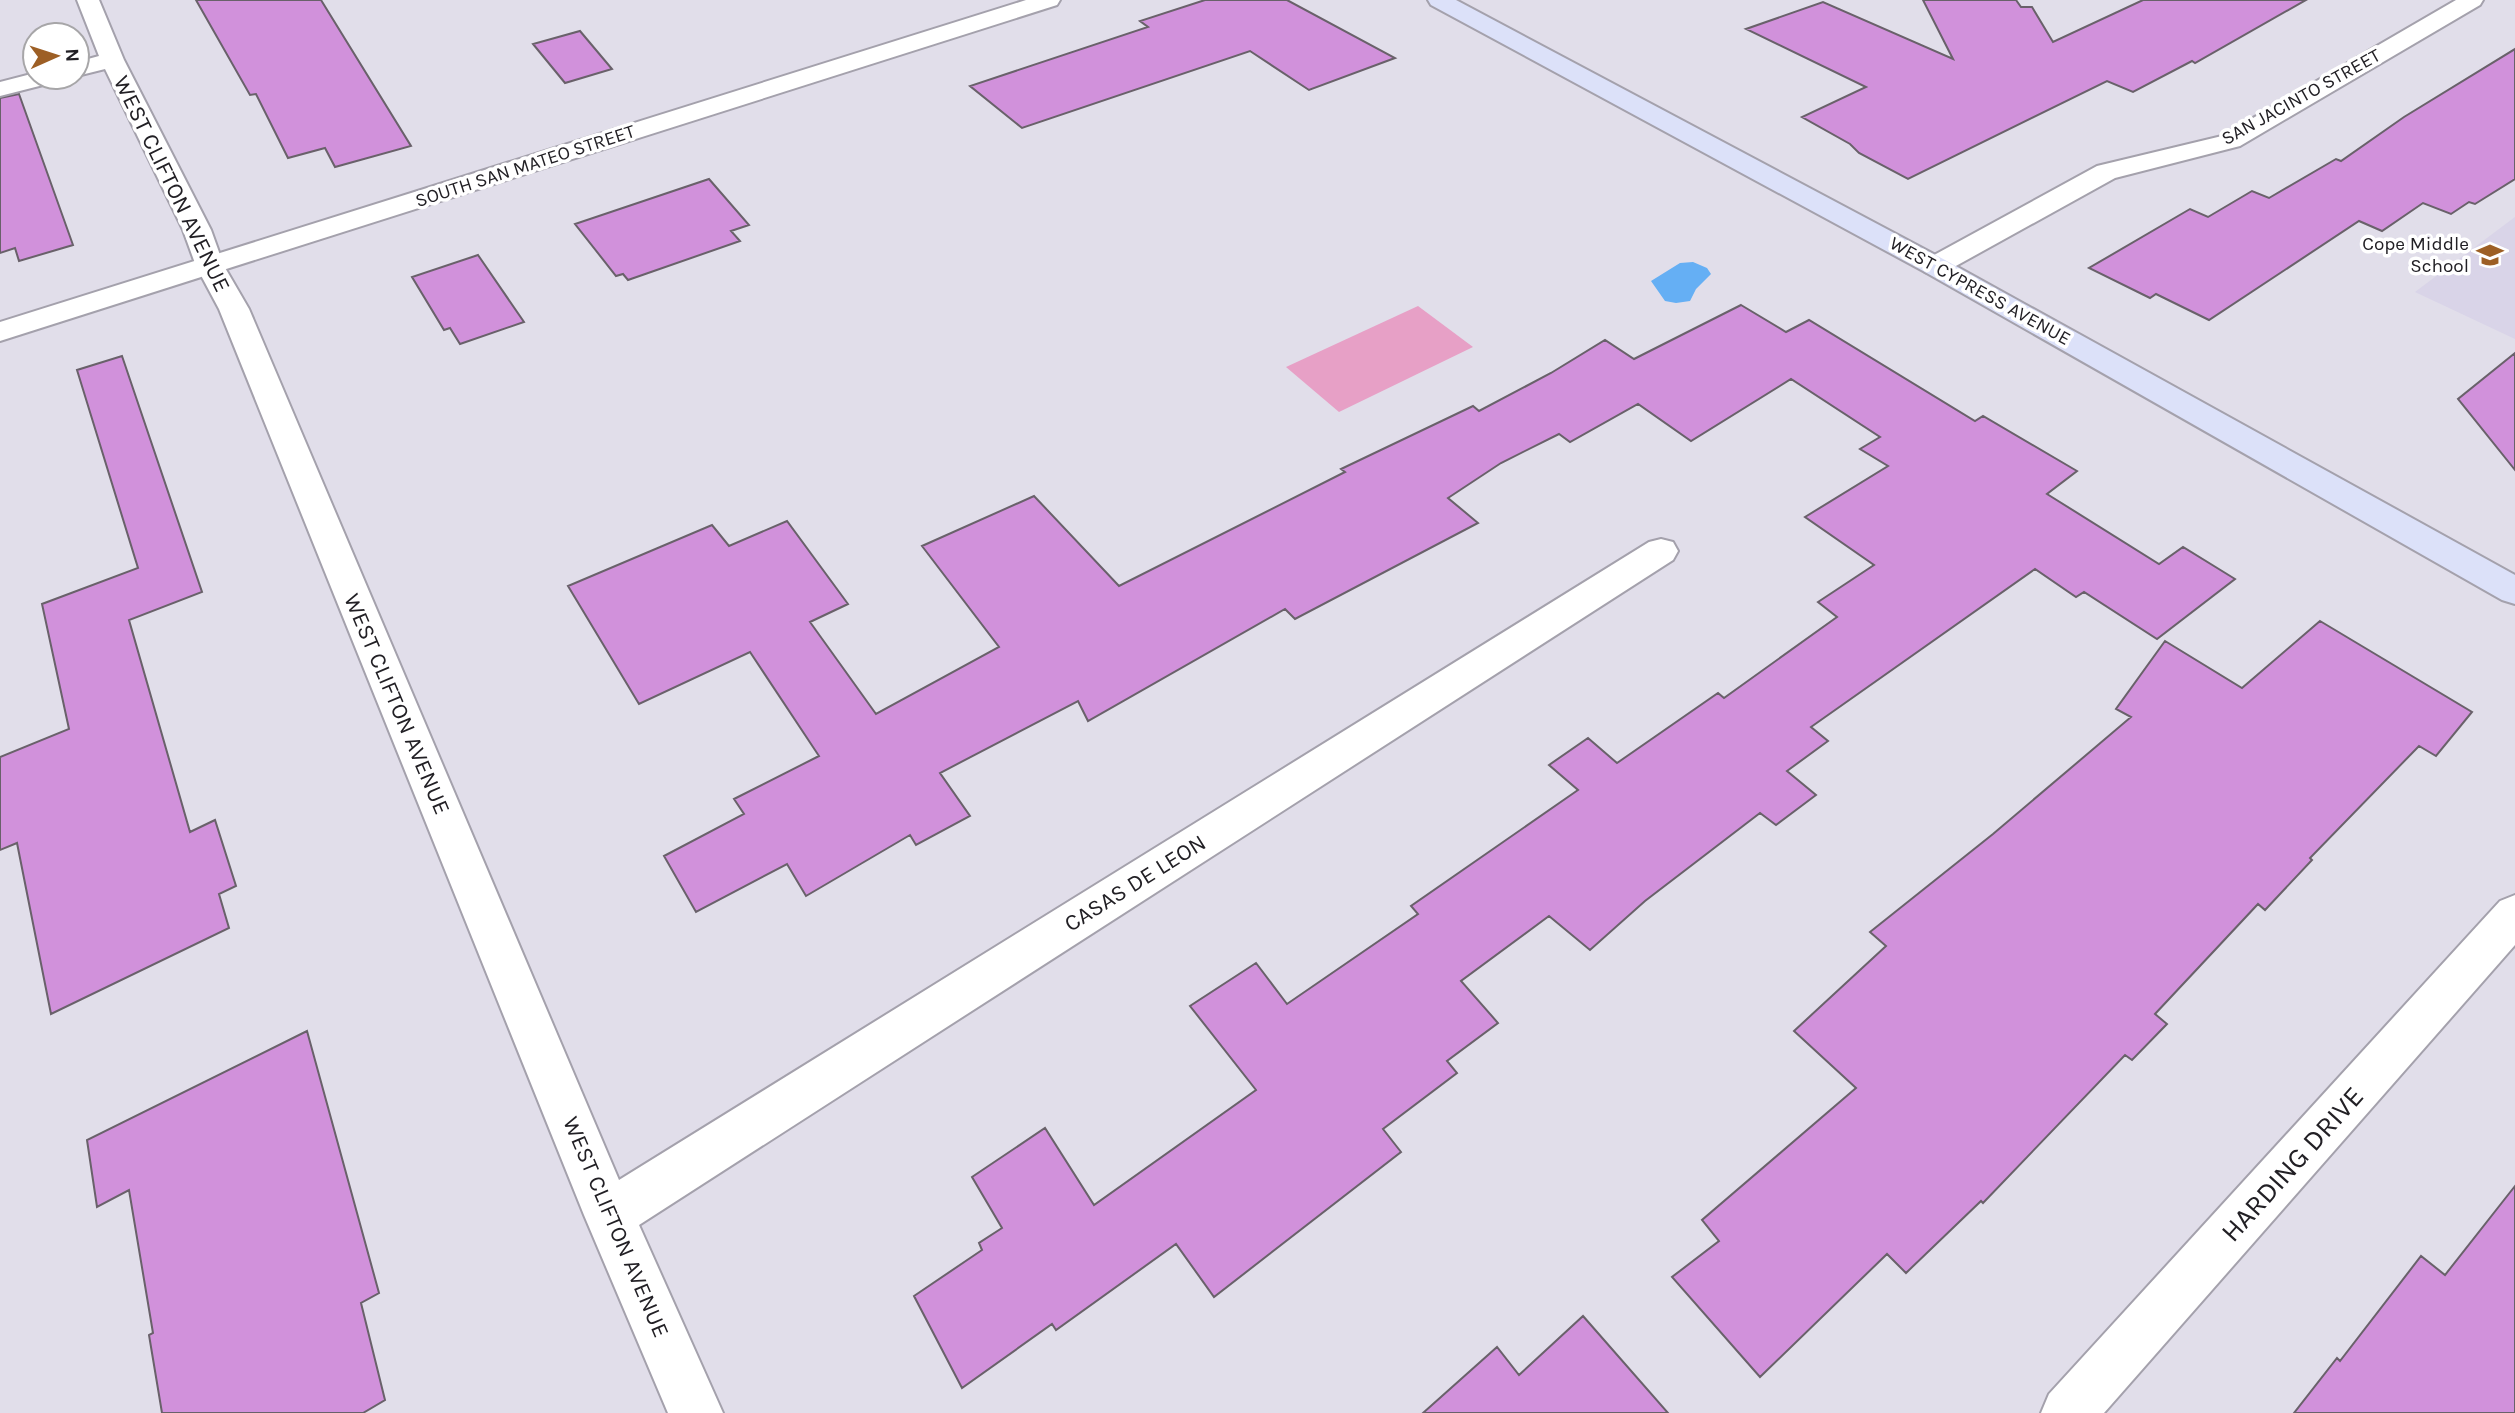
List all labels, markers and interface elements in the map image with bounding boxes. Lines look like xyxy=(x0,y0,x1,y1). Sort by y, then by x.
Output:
north arrow xyxy=(21,21,91,91)
street label: SAN JACINTO STREET xyxy=(2218,44,2385,150)
text: N xyxy=(61,48,83,63)
street label: WEST CLIFTON AVENUE xyxy=(108,71,236,297)
street label: SOUTH SAN MATEO STREET xyxy=(412,120,638,212)
street label: WEST CYPRESS AVENUE xyxy=(1886,232,2074,350)
place label: Cope Middle School xyxy=(2362,233,2469,277)
school or university icon: Cope Middle School xyxy=(2475,240,2505,270)
street label: WEST CLIFTON AVENUE xyxy=(338,589,456,819)
street label: CASAS DE LEON xyxy=(1059,829,1211,937)
street label: HARDING DRIVE xyxy=(2214,1080,2370,1248)
street label: WEST CLIFTON AVENUE xyxy=(557,1112,675,1342)

